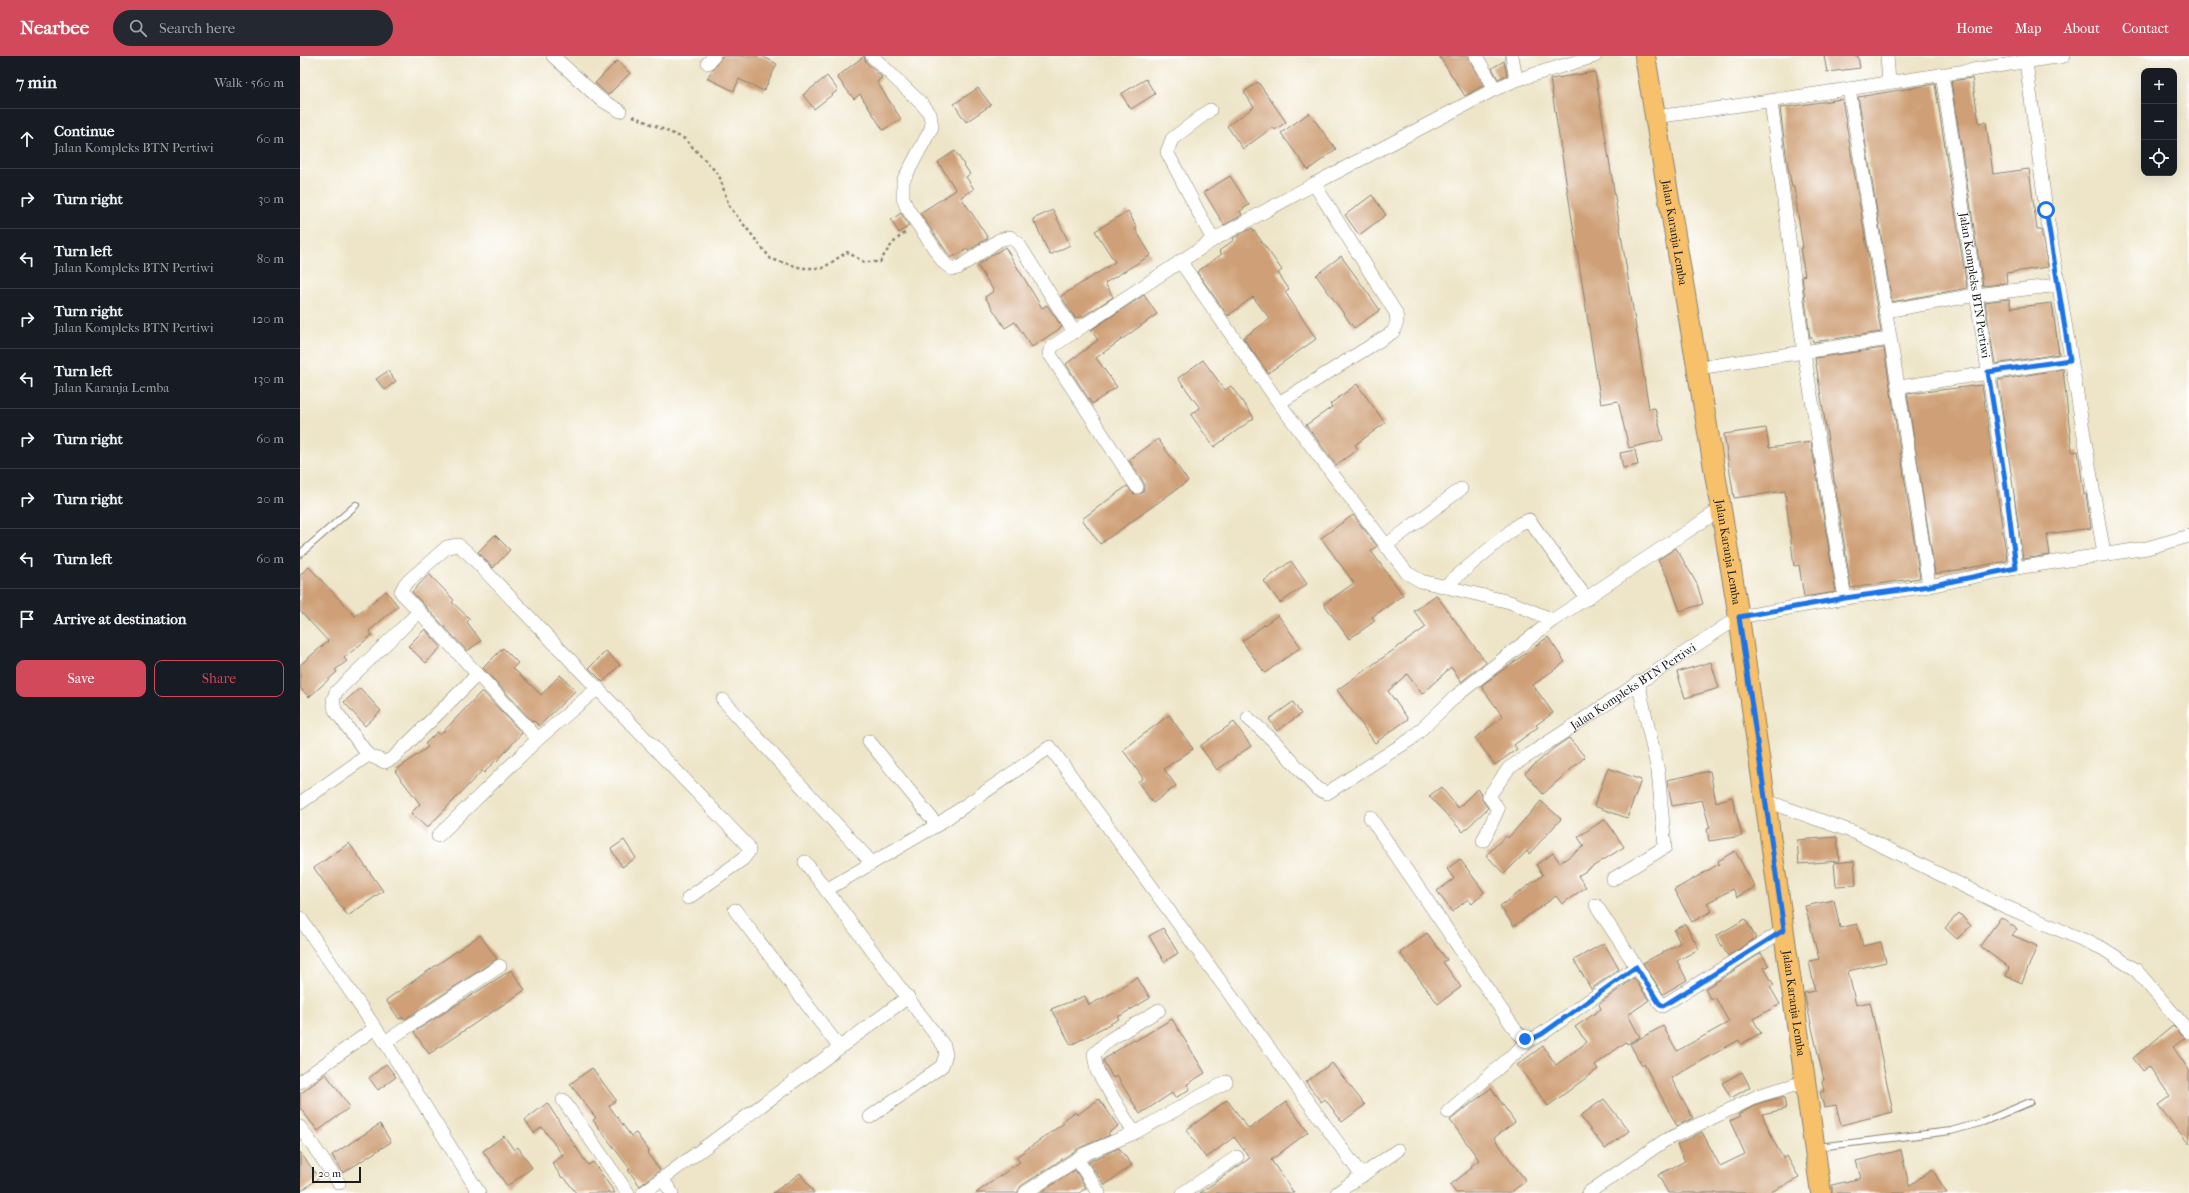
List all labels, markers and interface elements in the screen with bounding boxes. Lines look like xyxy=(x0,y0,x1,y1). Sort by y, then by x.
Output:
search box xyxy=(113,10,393,46)
text: Nearbee xyxy=(20,17,89,39)
icon: search xyxy=(127,17,149,39)
text: Search here xyxy=(159,19,235,37)
text: Home xyxy=(1956,20,1993,37)
text: Map xyxy=(2015,20,2042,37)
text: About xyxy=(2064,20,2100,37)
text: Contact xyxy=(2122,20,2169,37)
map controls xyxy=(2141,68,2177,176)
button: + xyxy=(2141,68,2177,104)
text: 7 min xyxy=(16,72,57,92)
text: Walk · 560 m xyxy=(214,75,284,90)
button: − xyxy=(2141,104,2177,140)
text: Continue xyxy=(54,122,114,140)
icon: ahead xyxy=(16,128,38,150)
text: 60 m xyxy=(256,131,284,146)
text: Jalan Kompleks BTN Pertiwi xyxy=(54,140,213,155)
button: locate xyxy=(2141,140,2177,176)
street label: Jalan Karanja Lemba xyxy=(1659,178,1690,287)
icon: right xyxy=(16,188,38,210)
text: Turn right xyxy=(54,190,123,208)
text: 30 m xyxy=(258,191,284,206)
route start xyxy=(2037,201,2055,219)
street label: Jalan Kompleks BTN Pertiwi xyxy=(1956,211,1993,360)
text: Turn left xyxy=(54,242,112,260)
icon: left xyxy=(16,248,38,270)
text: 80 m xyxy=(257,251,284,266)
text: Jalan Kompleks BTN Pertiwi xyxy=(54,260,213,275)
text: Turn right xyxy=(54,302,123,320)
icon: right xyxy=(16,308,38,330)
text: 120 m xyxy=(252,311,284,326)
text: Jalan Kompleks BTN Pertiwi xyxy=(54,320,213,335)
text: Turn left xyxy=(54,362,112,380)
icon: left xyxy=(16,368,38,390)
text: 130 m xyxy=(253,371,284,386)
text: Jalan Karanja Lemba xyxy=(54,380,169,395)
icon: right xyxy=(16,428,38,450)
text: Turn right xyxy=(54,430,123,448)
text: 60 m xyxy=(256,431,284,446)
icon: right xyxy=(16,488,38,510)
text: Turn right xyxy=(54,490,123,508)
text: 20 m xyxy=(257,491,284,506)
street label: Jalan Karanja Lemba xyxy=(1712,497,1744,606)
icon: left xyxy=(16,548,38,570)
text: Turn left xyxy=(54,550,112,568)
text: 60 m xyxy=(256,551,284,566)
icon: arrive xyxy=(16,608,38,630)
text: Arrive at destination xyxy=(54,610,186,628)
street label: Jalan Kompleks BTN Pertiwi xyxy=(1567,640,1699,733)
button: Save xyxy=(16,660,146,697)
button: Share xyxy=(154,660,284,697)
street label: Jalan Karanja Lemba xyxy=(1779,949,1808,1057)
route end xyxy=(1516,1030,1534,1048)
scale bar xyxy=(312,1165,361,1184)
text: 20 m xyxy=(318,1167,341,1180)

